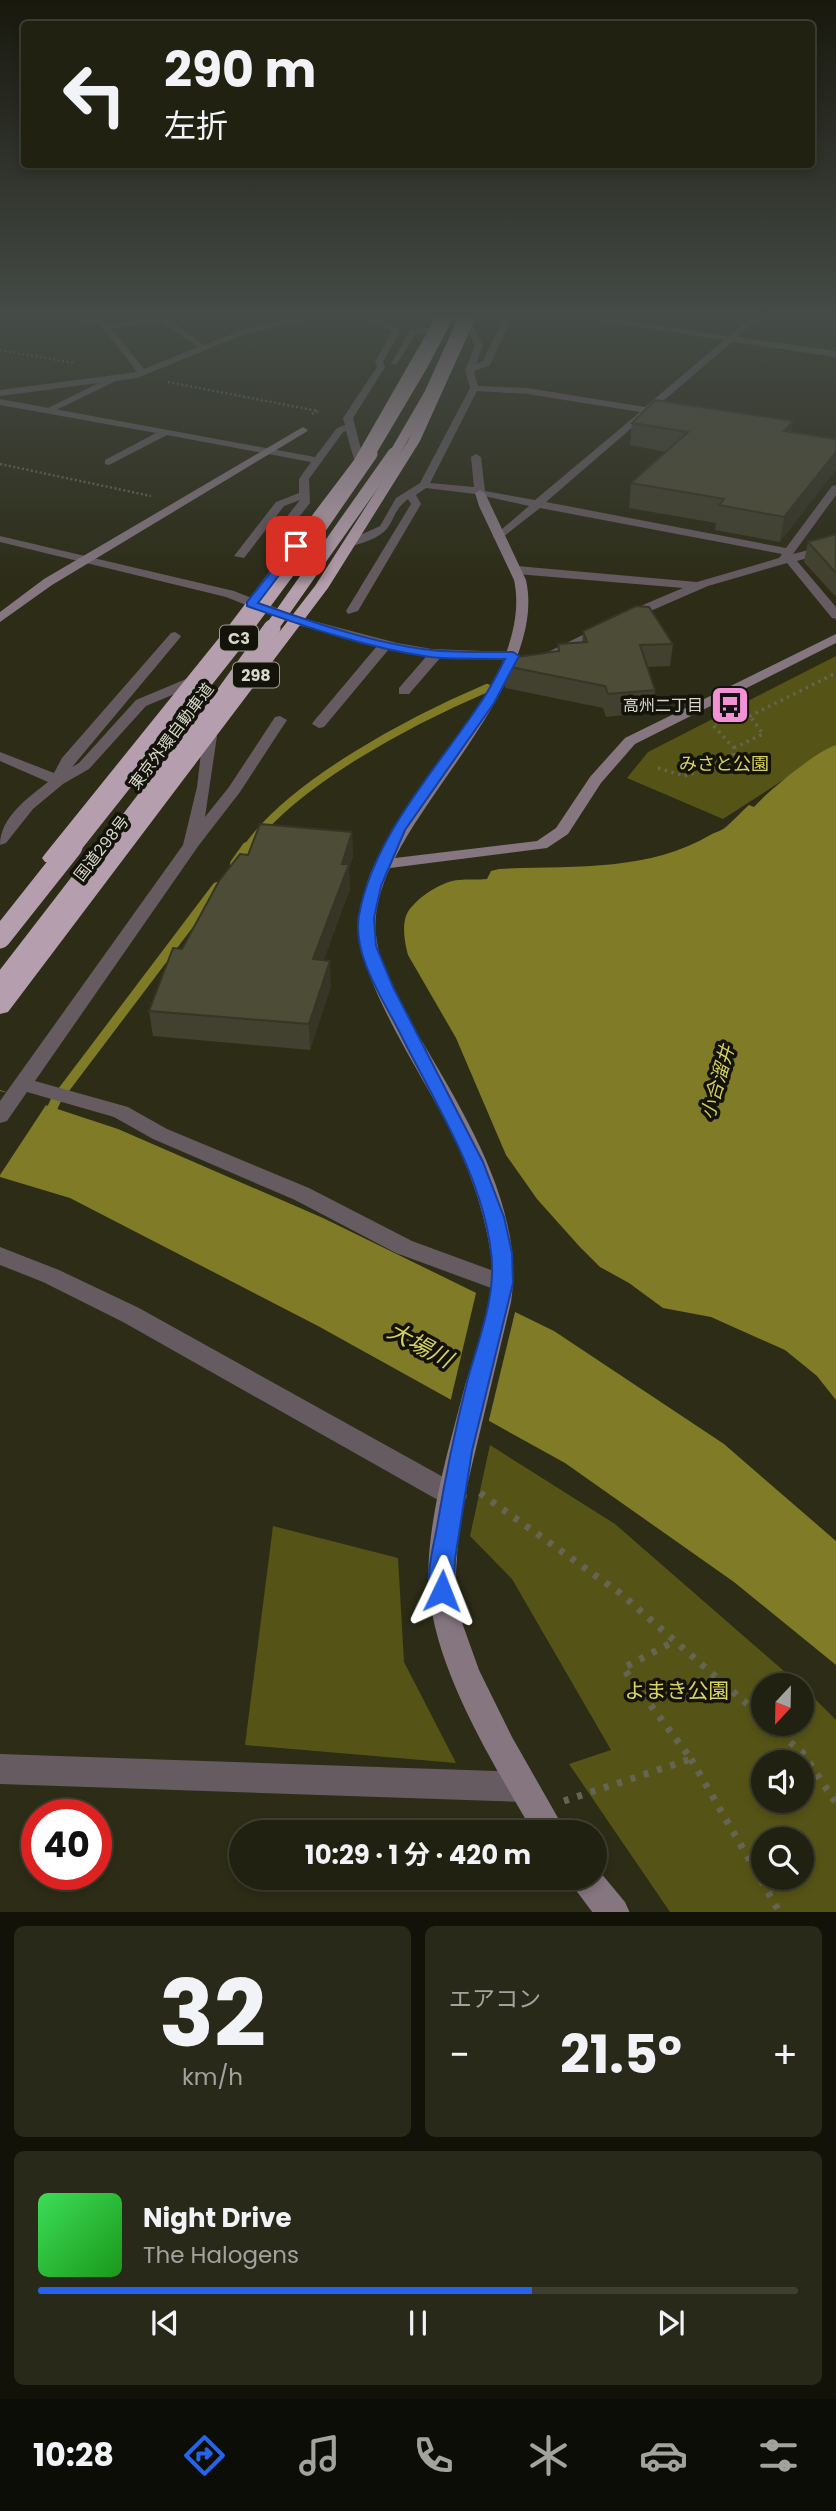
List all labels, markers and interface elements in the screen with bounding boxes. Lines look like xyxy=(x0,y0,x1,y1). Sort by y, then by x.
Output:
text: 290 m xyxy=(164,36,316,104)
icon: left xyxy=(49,49,140,140)
text: 左折 xyxy=(164,103,228,148)
pin xyxy=(266,516,326,576)
icon: arrive xyxy=(277,527,315,565)
road number: C3 xyxy=(220,625,258,650)
road number: 298 xyxy=(233,662,279,688)
street label: 東京外環自動車道 xyxy=(124,678,219,794)
bus stop icon: 高州二丁目 xyxy=(709,684,751,726)
place label: 高州二丁目 xyxy=(623,694,703,717)
park label: みさと公園 xyxy=(679,751,769,776)
street label: 国道298号 xyxy=(69,811,134,886)
water label: 小合溜井 xyxy=(694,1040,741,1122)
water label: 大場川 xyxy=(382,1315,461,1377)
position arrow xyxy=(405,1554,479,1628)
north arrow xyxy=(751,1673,814,1736)
map controls xyxy=(751,1673,814,1890)
park label: よまき公園 xyxy=(625,1676,730,1705)
button: sound xyxy=(751,1750,814,1813)
speed limit sign: 40 xyxy=(21,1799,112,1890)
button: search xyxy=(751,1827,814,1890)
text: 10:29 · 1 分 · 420 m xyxy=(305,1837,531,1873)
text: 32 xyxy=(159,1950,266,2078)
text: エアコン xyxy=(449,1983,541,2015)
text: 21.5° xyxy=(560,2018,682,2091)
text: − xyxy=(449,2028,470,2081)
text: + xyxy=(772,2028,798,2081)
text: km/h xyxy=(182,2061,243,2093)
text: Night Drive xyxy=(143,2200,291,2236)
text: The Halogens xyxy=(143,2239,299,2271)
icon: previous xyxy=(146,2304,184,2342)
icon: pause xyxy=(399,2304,437,2342)
icon: next xyxy=(652,2304,690,2342)
icon: directions xyxy=(180,2431,229,2480)
icon: music xyxy=(295,2431,344,2480)
icon: phone xyxy=(409,2431,458,2480)
icon: climate xyxy=(524,2431,573,2480)
icon: car xyxy=(639,2431,688,2480)
icon: filters xyxy=(754,2431,803,2480)
text: 10:28 xyxy=(33,2432,114,2477)

